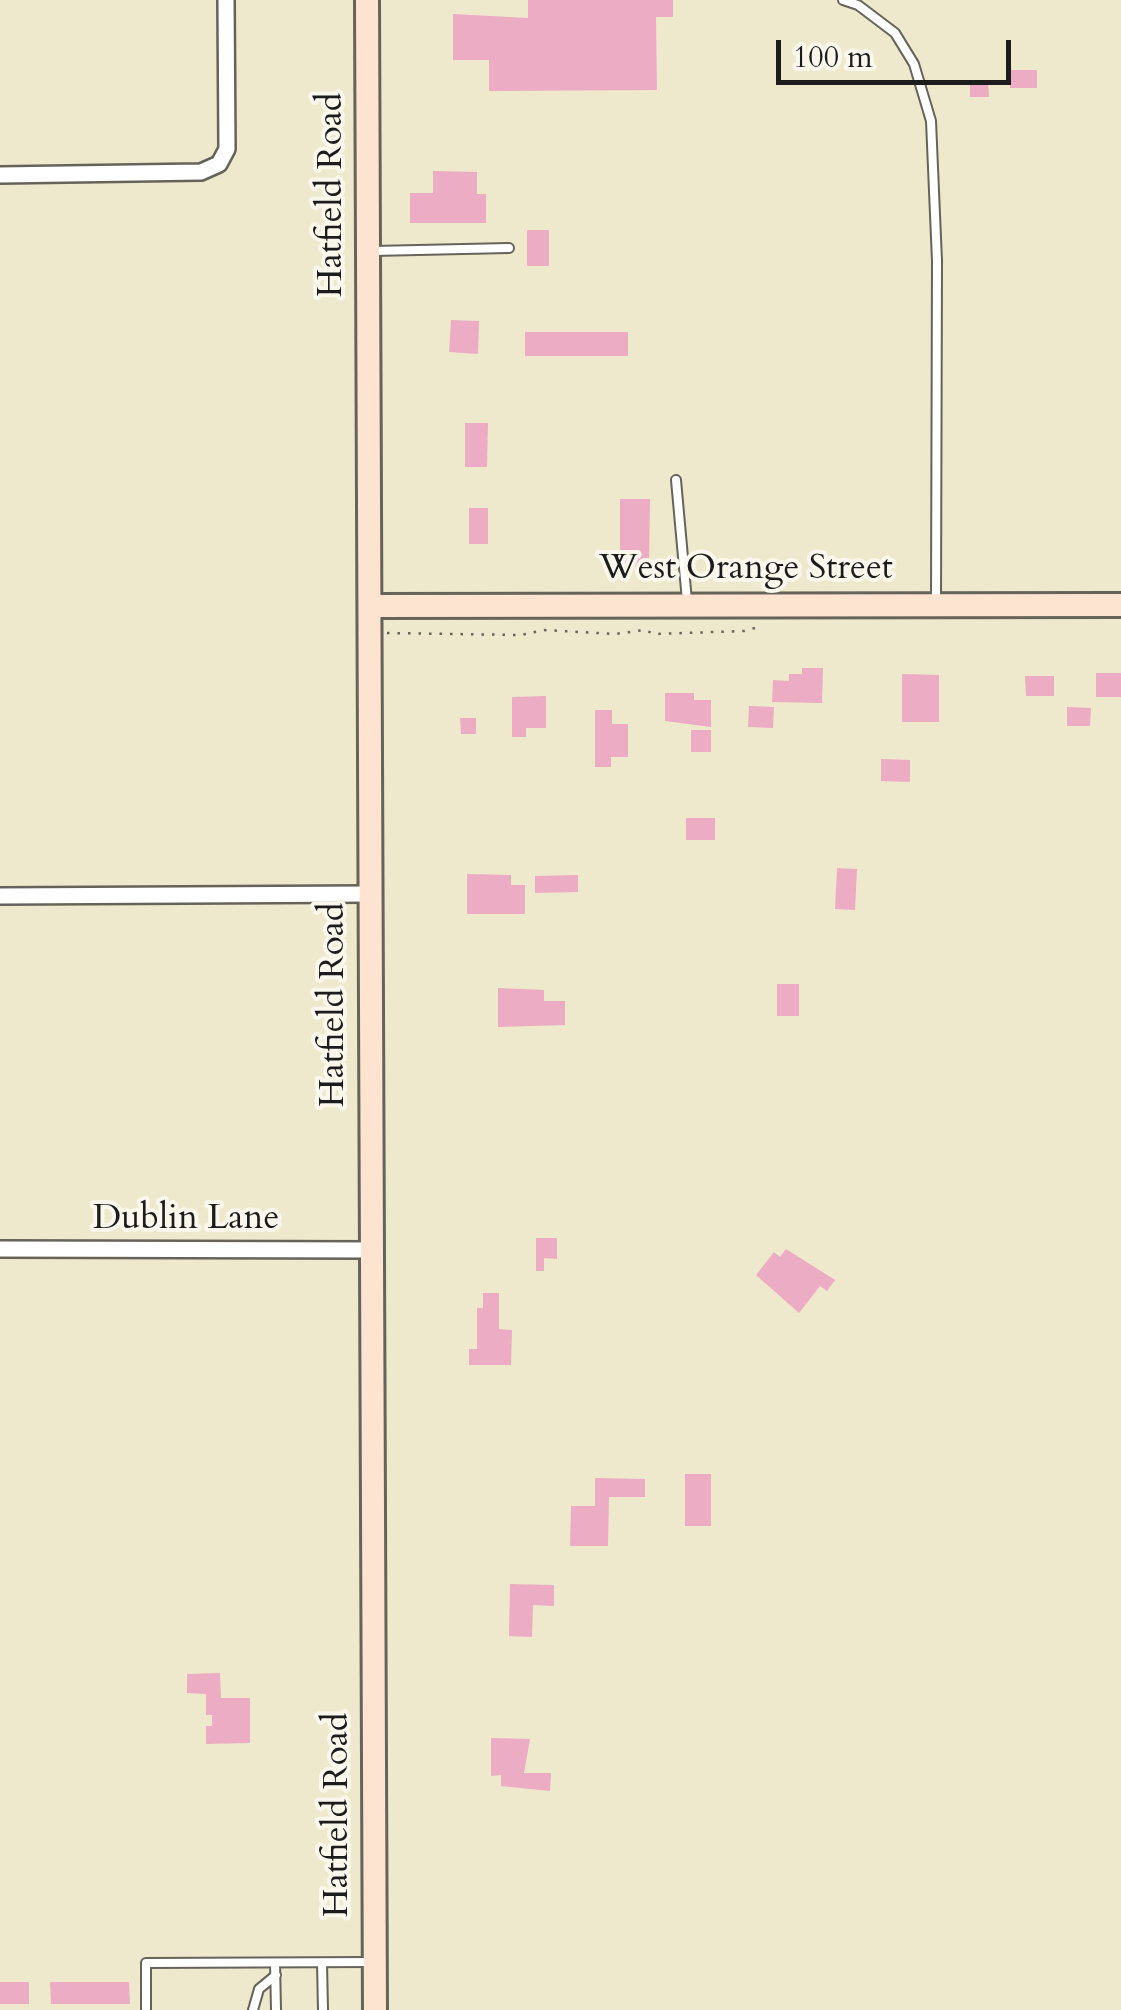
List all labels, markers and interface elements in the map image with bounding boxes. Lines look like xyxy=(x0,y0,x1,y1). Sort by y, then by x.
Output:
scale bar xyxy=(781,20,1016,82)
text: 100 m xyxy=(793,37,873,78)
street label: Hatfield Road xyxy=(312,93,354,297)
street label: West Orange Street xyxy=(599,549,893,591)
street label: Hatfield Road xyxy=(314,903,356,1107)
street label: Dublin Lane xyxy=(93,1199,279,1241)
street label: Hatfield Road xyxy=(318,1713,360,1917)

